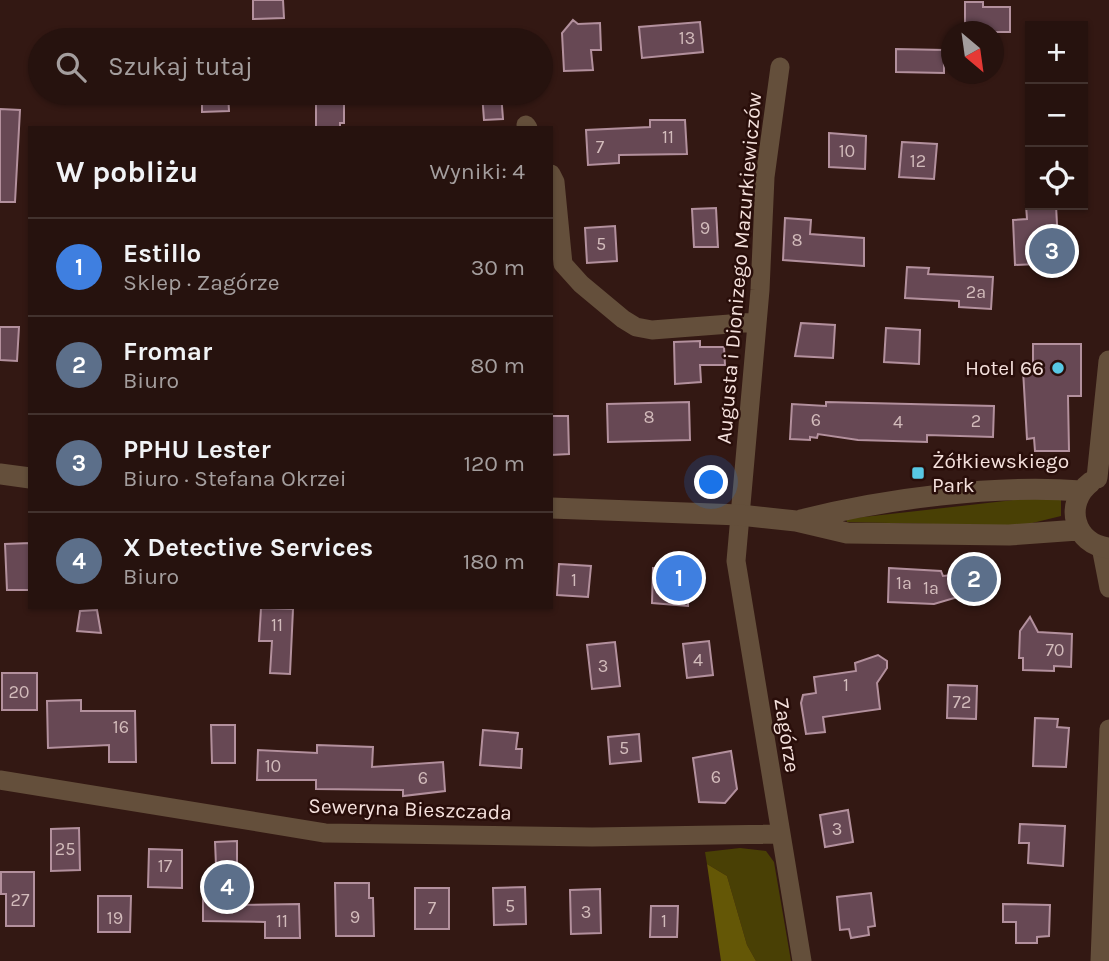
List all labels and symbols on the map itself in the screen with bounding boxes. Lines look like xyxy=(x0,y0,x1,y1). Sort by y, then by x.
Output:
north arrow xyxy=(941,21,1004,84)
house number: 13 xyxy=(679,27,695,49)
street label: Augusta i Dionizego Mazurkiewiczów xyxy=(712,91,766,445)
house number: 11 xyxy=(662,126,674,148)
house number: 7 xyxy=(596,136,605,158)
house number: 10 xyxy=(839,140,855,162)
house number: 12 xyxy=(910,150,926,172)
house number: 9 xyxy=(700,217,710,239)
pin: 3 xyxy=(1029,225,1075,277)
house number: 8 xyxy=(791,229,803,251)
house number: 5 xyxy=(596,233,606,255)
house number: 2a xyxy=(966,281,986,303)
place label: Hotel 66 xyxy=(965,356,1044,380)
marker: Hotel 66 xyxy=(1050,360,1066,376)
house number: 8 xyxy=(643,406,655,428)
house number: 6 xyxy=(811,409,821,431)
house number: 2 xyxy=(971,410,981,432)
house number: 4 xyxy=(893,411,903,433)
place label: Żółkiewskiego Park xyxy=(932,449,1069,497)
your location xyxy=(694,465,728,499)
marker: Żółkiewskiego Park xyxy=(910,465,926,481)
pin: 1 xyxy=(656,552,702,604)
pin: 2 xyxy=(951,553,997,605)
house number: 1 xyxy=(571,569,577,591)
house number: 1a xyxy=(896,572,912,594)
house number: 1a xyxy=(923,577,939,599)
house number: 11 xyxy=(271,614,283,636)
house number: 70 xyxy=(1045,639,1065,661)
house number: 4 xyxy=(693,649,703,671)
house number: 3 xyxy=(598,655,608,677)
house number: 1 xyxy=(843,674,849,696)
house number: 20 xyxy=(8,681,30,703)
house number: 72 xyxy=(953,691,971,713)
street label: Zagórze xyxy=(769,696,805,774)
house number: 16 xyxy=(113,716,129,738)
house number: 5 xyxy=(619,737,629,759)
house number: 10 xyxy=(265,755,281,777)
house number: 6 xyxy=(711,766,721,788)
house number: 6 xyxy=(418,767,428,789)
street label: Seweryna Bieszczada xyxy=(308,793,512,825)
house number: 3 xyxy=(832,818,842,840)
house number: 25 xyxy=(55,838,75,860)
house number: 17 xyxy=(158,855,173,877)
pin: 4 xyxy=(204,861,250,913)
house number: 27 xyxy=(11,889,30,911)
house number: 5 xyxy=(505,895,515,917)
house number: 7 xyxy=(428,897,437,919)
house number: 3 xyxy=(581,901,591,923)
house number: 9 xyxy=(350,906,360,928)
house number: 19 xyxy=(107,907,123,929)
house number: 11 xyxy=(276,910,288,932)
house number: 1 xyxy=(661,910,667,932)

